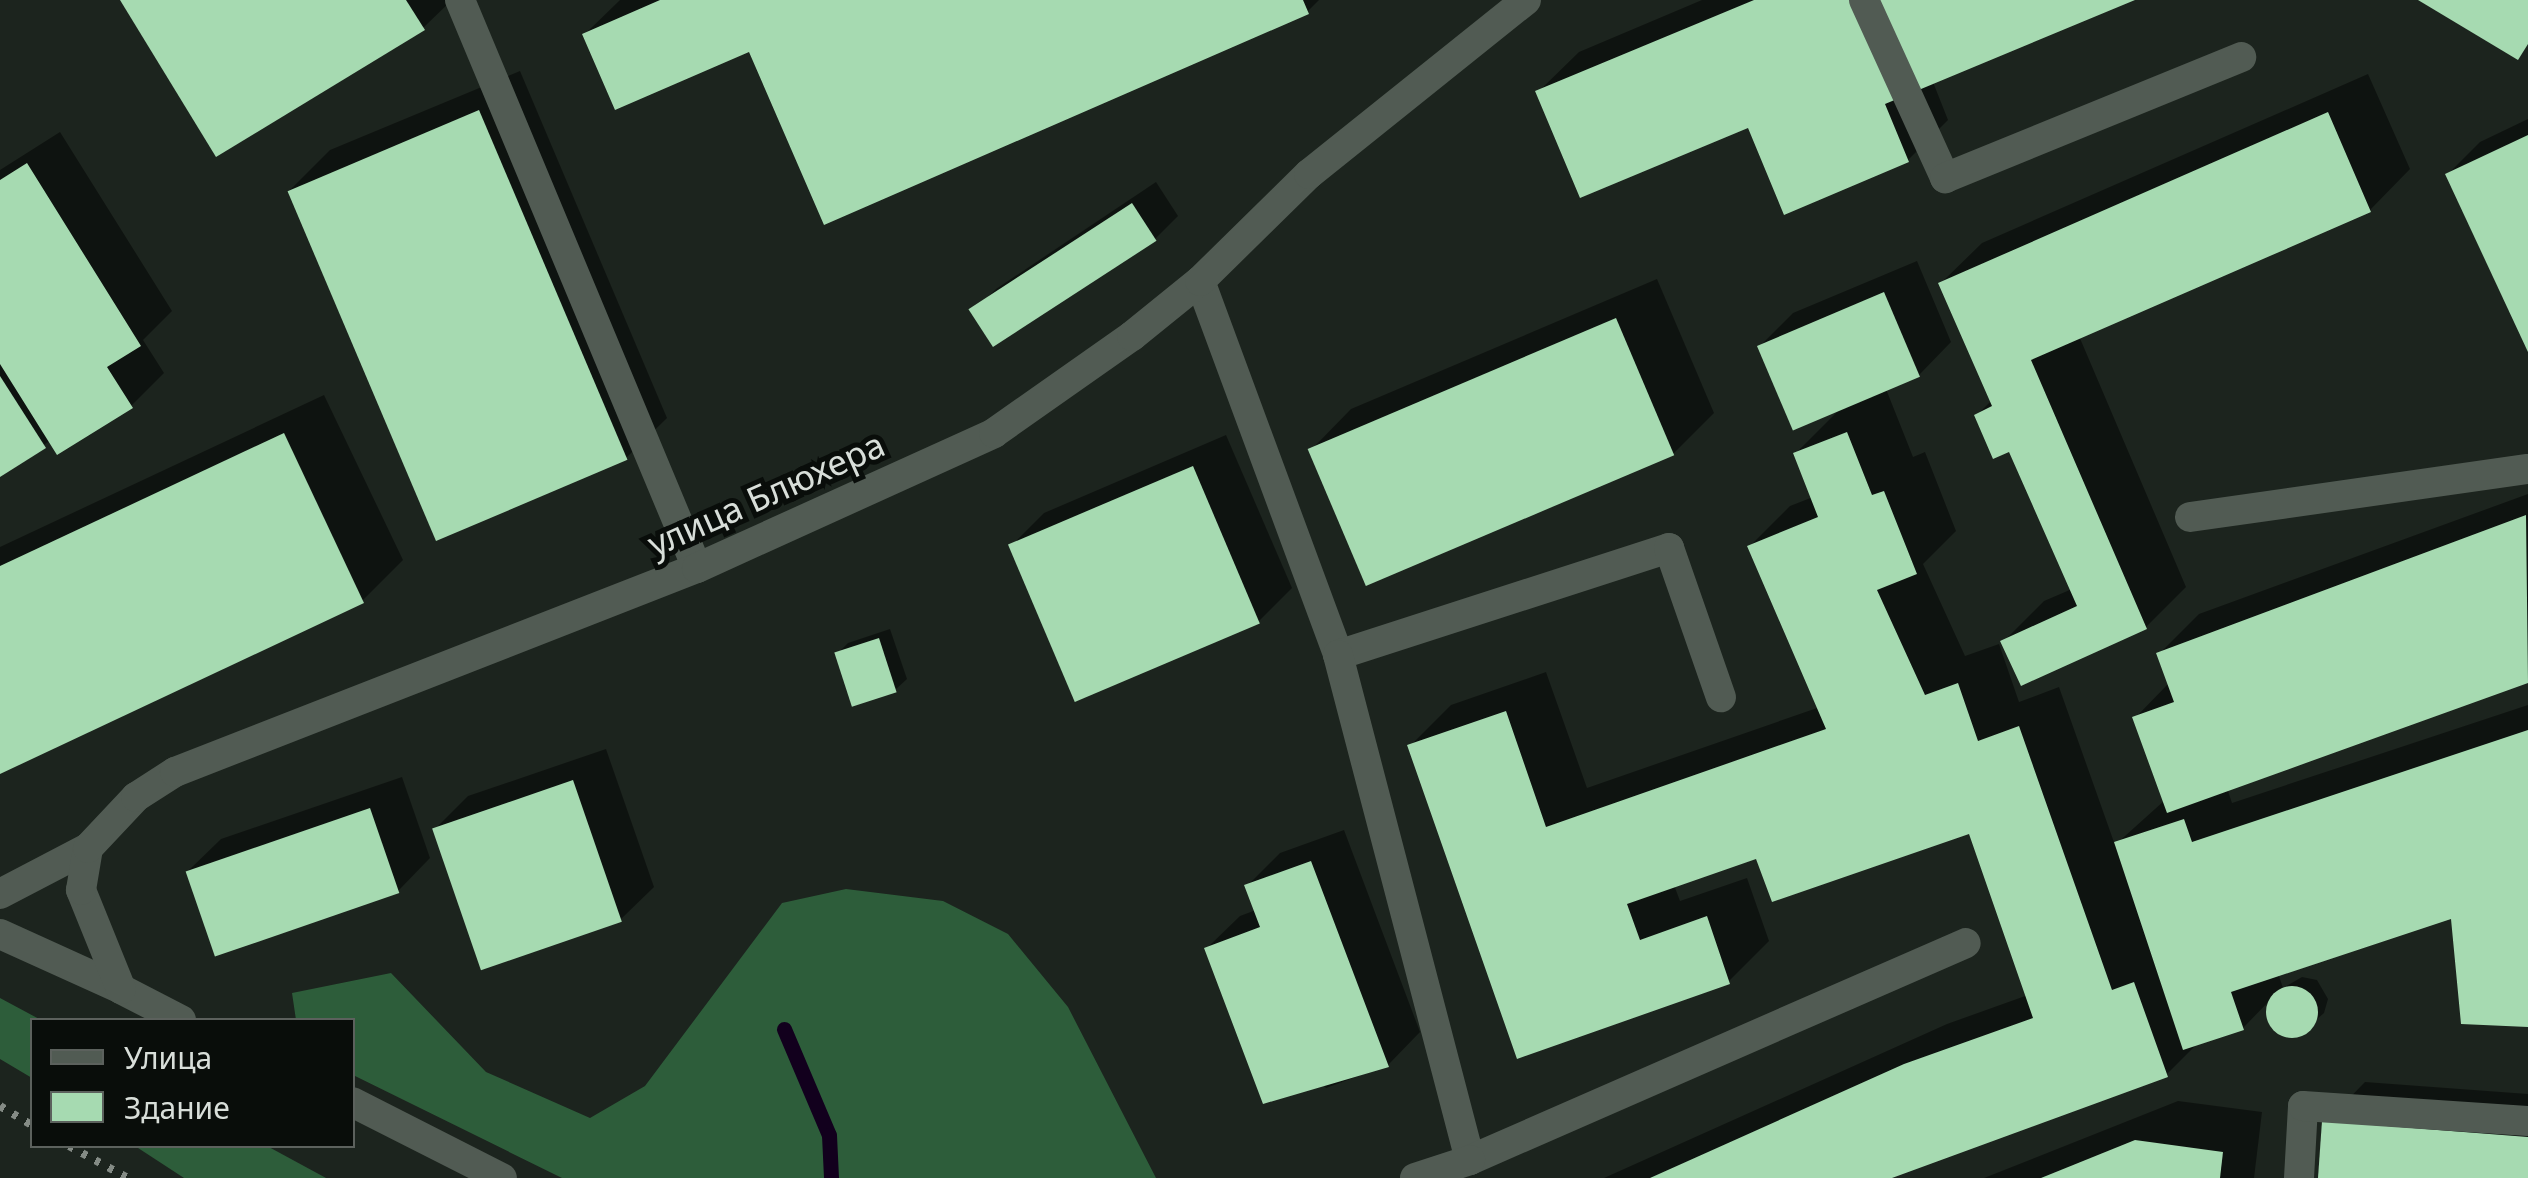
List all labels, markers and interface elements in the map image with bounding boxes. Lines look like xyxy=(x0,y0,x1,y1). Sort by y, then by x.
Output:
street label: улица Блюхера xyxy=(641,423,891,565)
legend xyxy=(30,1018,355,1148)
text: Улица xyxy=(124,1037,212,1078)
text: Здание xyxy=(124,1087,230,1128)

